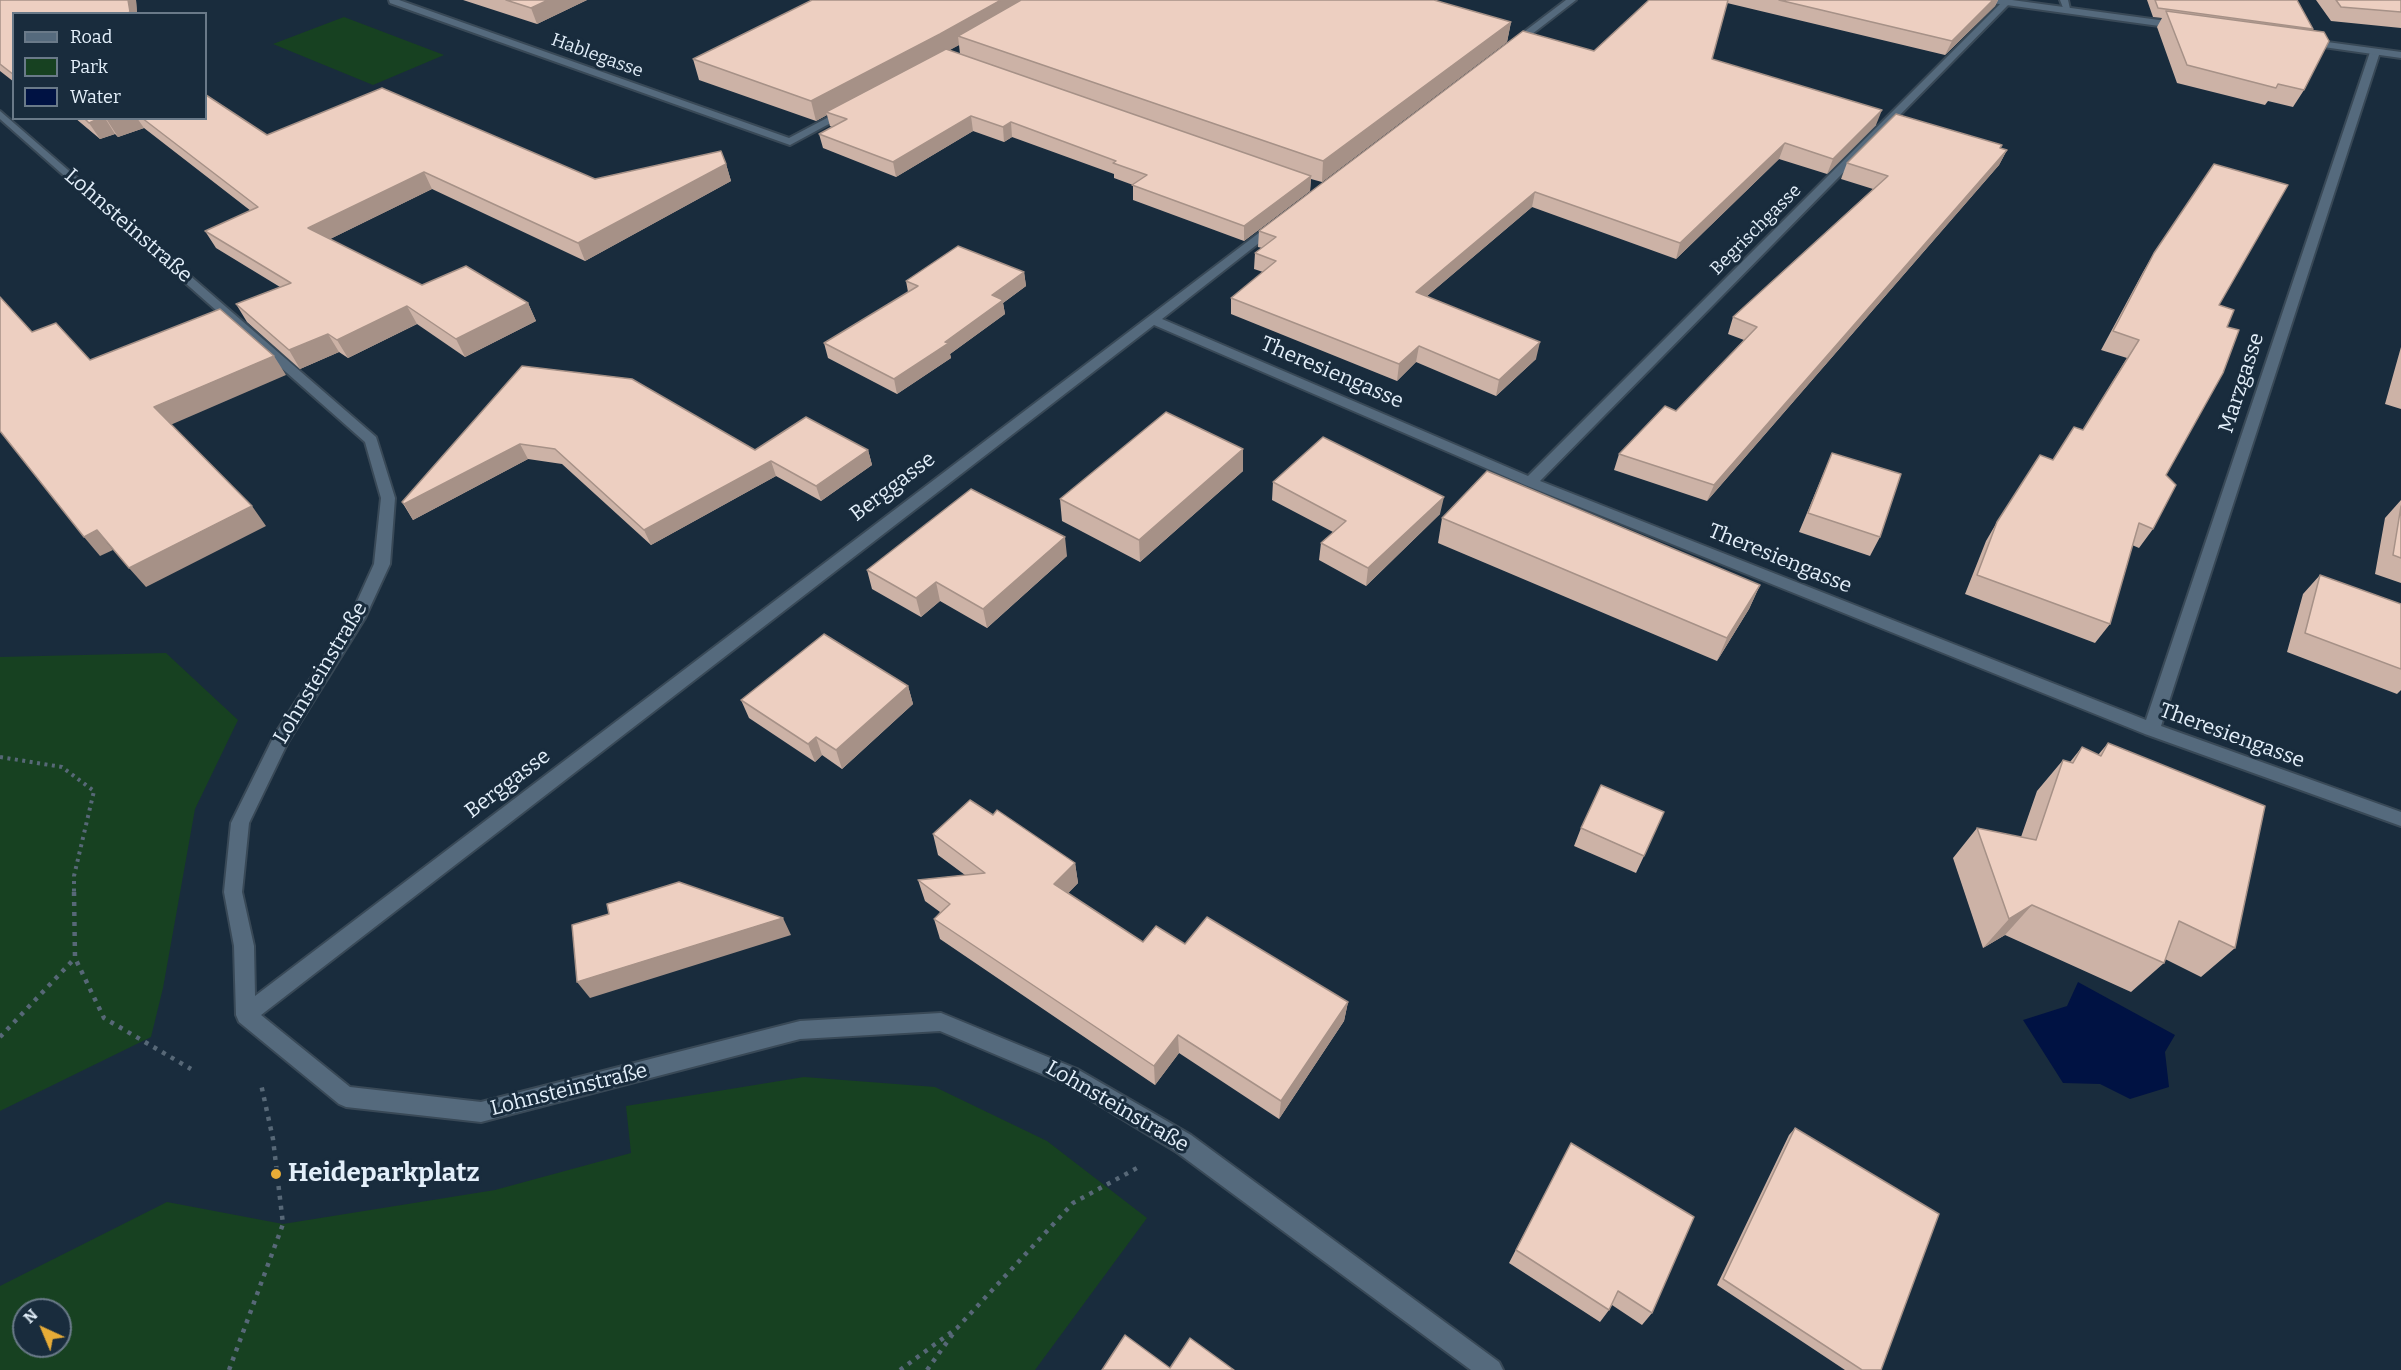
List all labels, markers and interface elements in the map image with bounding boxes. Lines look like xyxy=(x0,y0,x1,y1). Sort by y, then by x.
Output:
legend xyxy=(12,12,207,120)
text: Road xyxy=(70,26,112,48)
street label: Hablegasse xyxy=(548,29,646,83)
text: Park xyxy=(70,56,108,78)
text: Water xyxy=(70,86,121,108)
street label: Lohnsteinstraße xyxy=(59,164,197,288)
street label: Begrischgasse xyxy=(1706,180,1806,280)
street label: Marzgasse xyxy=(2214,330,2270,436)
street label: Theresiengasse xyxy=(1257,332,1407,414)
street label: Berggasse xyxy=(845,447,941,527)
street label: Theresiengasse xyxy=(1705,519,1855,599)
street label: Lohnsteinstraße xyxy=(269,598,373,748)
street label: Theresiengasse xyxy=(2156,698,2308,774)
street label: Berggasse xyxy=(460,744,556,824)
street label: Lohnsteinstraße xyxy=(1041,1056,1193,1158)
street label: Lohnsteinstraße xyxy=(488,1058,650,1122)
place label: Heideparkplatz xyxy=(288,1158,480,1190)
marker: Heideparkplatz xyxy=(269,1167,283,1181)
north arrow xyxy=(12,1298,72,1358)
text: N xyxy=(19,1305,42,1327)

